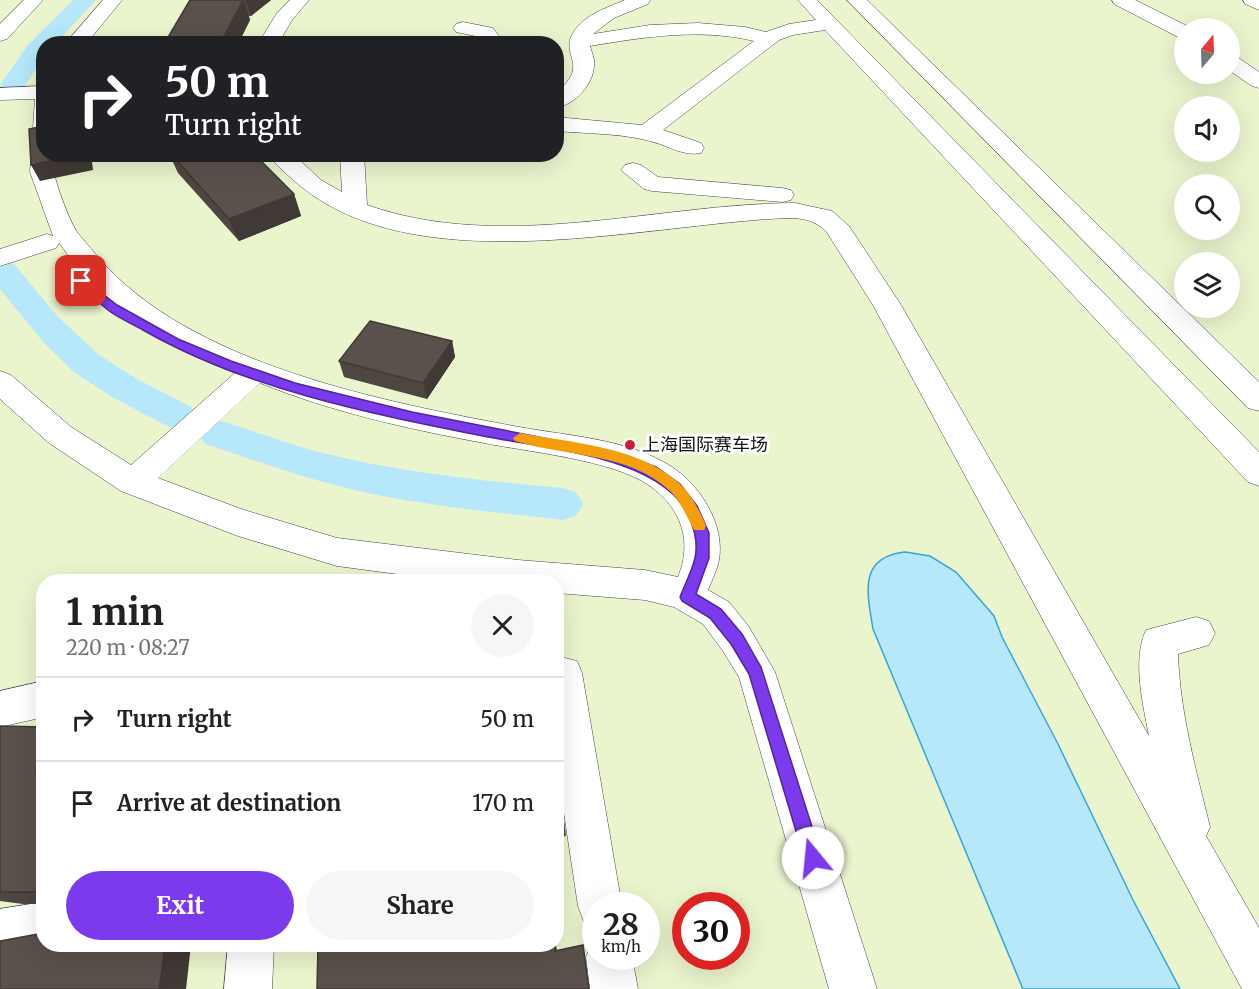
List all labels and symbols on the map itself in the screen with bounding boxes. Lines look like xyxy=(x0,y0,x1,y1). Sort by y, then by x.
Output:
north arrow xyxy=(1174,18,1240,84)
pin xyxy=(55,255,106,306)
place label: 上海国际赛车场 xyxy=(642,433,768,456)
marker: 上海国际赛车场 xyxy=(623,438,637,452)
position arrow xyxy=(781,826,845,890)
speed limit sign: 30 xyxy=(672,892,750,970)

